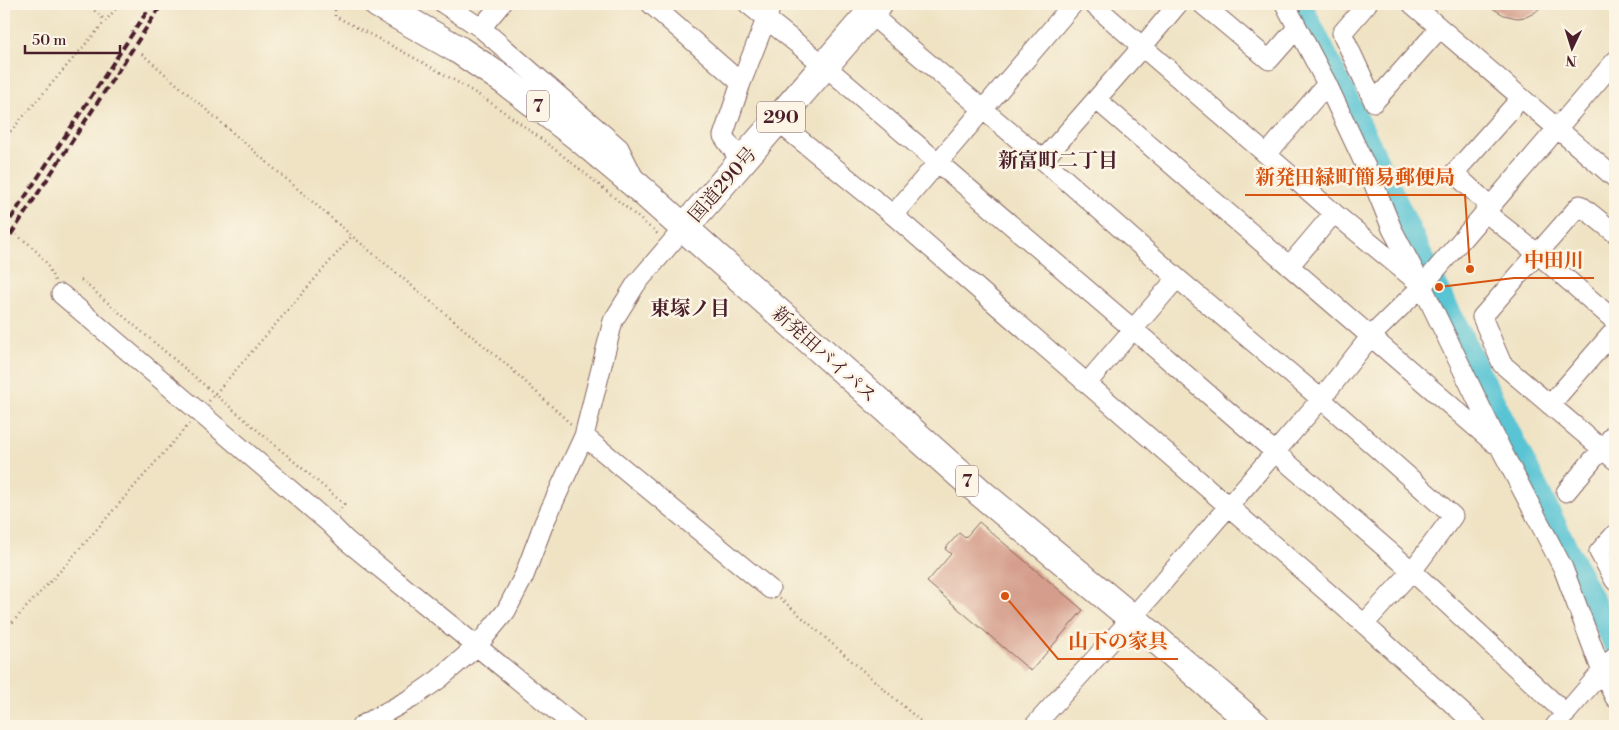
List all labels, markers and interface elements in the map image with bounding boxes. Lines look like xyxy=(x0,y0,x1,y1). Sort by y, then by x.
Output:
scale bar xyxy=(25,22,120,54)
north arrow xyxy=(1546,22,1596,72)
text: 50 m xyxy=(32,31,66,50)
text: N xyxy=(1565,51,1577,69)
road number: 7 xyxy=(527,90,549,122)
road number: 290 xyxy=(757,101,805,132)
street label: 国道290号 xyxy=(684,142,762,227)
district label: 新富町二丁目 xyxy=(998,149,1118,174)
callout: 新発田緑町簡易郵便局 xyxy=(1245,160,1465,195)
text: 新発田緑町簡易郵便局 xyxy=(1255,166,1455,191)
callout: 中田川 xyxy=(1514,243,1594,278)
text: 中田川 xyxy=(1524,249,1584,274)
district label: 東塚ノ目 xyxy=(650,297,730,322)
street label: 新発田バイパス xyxy=(767,301,882,408)
road number: 7 xyxy=(956,466,978,496)
callout: 山下の家具 xyxy=(1058,624,1178,659)
text: 山下の家具 xyxy=(1068,630,1168,655)

